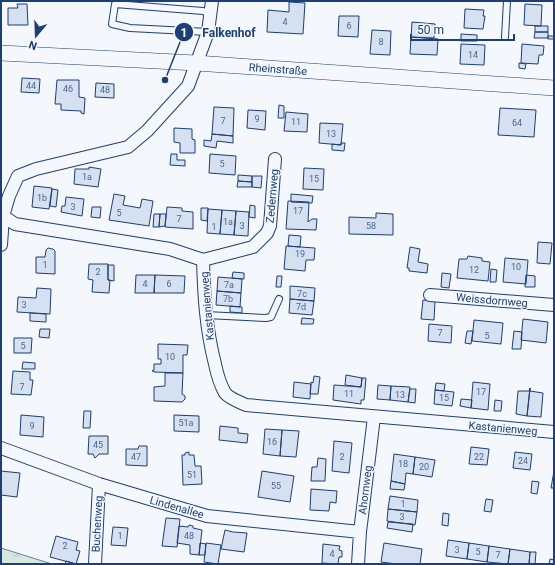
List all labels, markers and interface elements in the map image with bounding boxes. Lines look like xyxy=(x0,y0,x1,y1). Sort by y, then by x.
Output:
north arrow xyxy=(16,16,56,56)
scale bar xyxy=(411,16,514,42)
house number: 4 xyxy=(282,17,288,27)
callout: Falkenhof xyxy=(174,20,264,44)
house number: 6 xyxy=(346,21,352,31)
text: 50 m xyxy=(417,23,444,37)
text: 1 xyxy=(181,26,187,40)
text: Falkenhof xyxy=(202,26,256,40)
text: N xyxy=(27,37,39,52)
house number: 8 xyxy=(378,37,384,47)
house number: 14 xyxy=(468,50,478,60)
street label: Rheinstraße xyxy=(248,61,308,78)
house number: 44 xyxy=(26,81,36,91)
house number: 46 xyxy=(63,84,73,94)
house number: 48 xyxy=(100,85,110,95)
house number: 9 xyxy=(254,114,260,124)
house number: 7 xyxy=(220,116,226,126)
house number: 11 xyxy=(291,117,301,127)
house number: 64 xyxy=(512,118,522,128)
house number: 13 xyxy=(326,129,336,139)
house number: 5 xyxy=(219,159,225,169)
street label: Zedernweg xyxy=(264,168,281,224)
house number: 1a xyxy=(82,172,92,182)
house number: 15 xyxy=(309,174,319,184)
house number: 1b xyxy=(37,193,47,203)
house number: 3 xyxy=(70,202,76,212)
house number: 17 xyxy=(293,206,303,216)
house number: 5 xyxy=(116,208,122,218)
house number: 7 xyxy=(176,214,182,224)
house number: 1a xyxy=(223,217,233,227)
house number: 3 xyxy=(239,221,245,231)
house number: 58 xyxy=(366,221,376,231)
house number: 1 xyxy=(211,222,217,232)
house number: 19 xyxy=(295,249,305,259)
house number: 1 xyxy=(42,260,48,270)
house number: 10 xyxy=(511,262,521,272)
house number: 12 xyxy=(469,265,479,275)
house number: 2 xyxy=(95,267,101,277)
street label: Kastanienweg xyxy=(198,271,217,341)
house number: 4 xyxy=(142,279,148,289)
house number: 6 xyxy=(166,279,172,289)
house number: 7a xyxy=(224,280,234,290)
house number: 7c xyxy=(297,289,307,299)
street label: Weissdornweg xyxy=(456,291,528,310)
house number: 7b xyxy=(223,294,233,304)
house number: 3 xyxy=(21,300,27,310)
house number: 7d xyxy=(296,302,306,312)
house number: 7 xyxy=(437,328,443,338)
house number: 5 xyxy=(484,331,490,341)
house number: 5 xyxy=(20,341,26,351)
house number: 10 xyxy=(165,352,175,362)
house number: 7 xyxy=(19,382,25,392)
house number: 17 xyxy=(476,387,486,397)
house number: 11 xyxy=(344,389,354,399)
house number: 13 xyxy=(395,390,405,400)
house number: 15 xyxy=(439,393,449,403)
house number: 51a xyxy=(178,418,194,428)
street label: Kastanienweg xyxy=(468,419,538,438)
house number: 9 xyxy=(29,421,35,431)
house number: 16 xyxy=(267,437,277,447)
house number: 45 xyxy=(93,440,103,450)
house number: 47 xyxy=(131,452,141,462)
house number: 2 xyxy=(339,452,345,462)
house number: 22 xyxy=(474,452,484,462)
house number: 24 xyxy=(518,456,528,466)
house number: 18 xyxy=(398,459,408,469)
house number: 20 xyxy=(419,462,429,472)
street label: Ahornweg xyxy=(356,465,375,515)
house number: 51 xyxy=(187,470,197,480)
house number: 55 xyxy=(271,481,281,491)
street label: Lindenallee xyxy=(148,494,206,521)
street label: Buchenweg xyxy=(90,495,105,553)
house number: 1 xyxy=(400,499,406,509)
house number: 3 xyxy=(399,512,405,522)
house number: 1 xyxy=(117,531,123,541)
house number: 48 xyxy=(184,531,194,541)
house number: 2 xyxy=(62,541,68,551)
house number: 3 xyxy=(454,545,460,555)
house number: 5 xyxy=(475,547,481,557)
house number: 4 xyxy=(329,549,335,559)
house number: 7 xyxy=(495,550,501,560)

